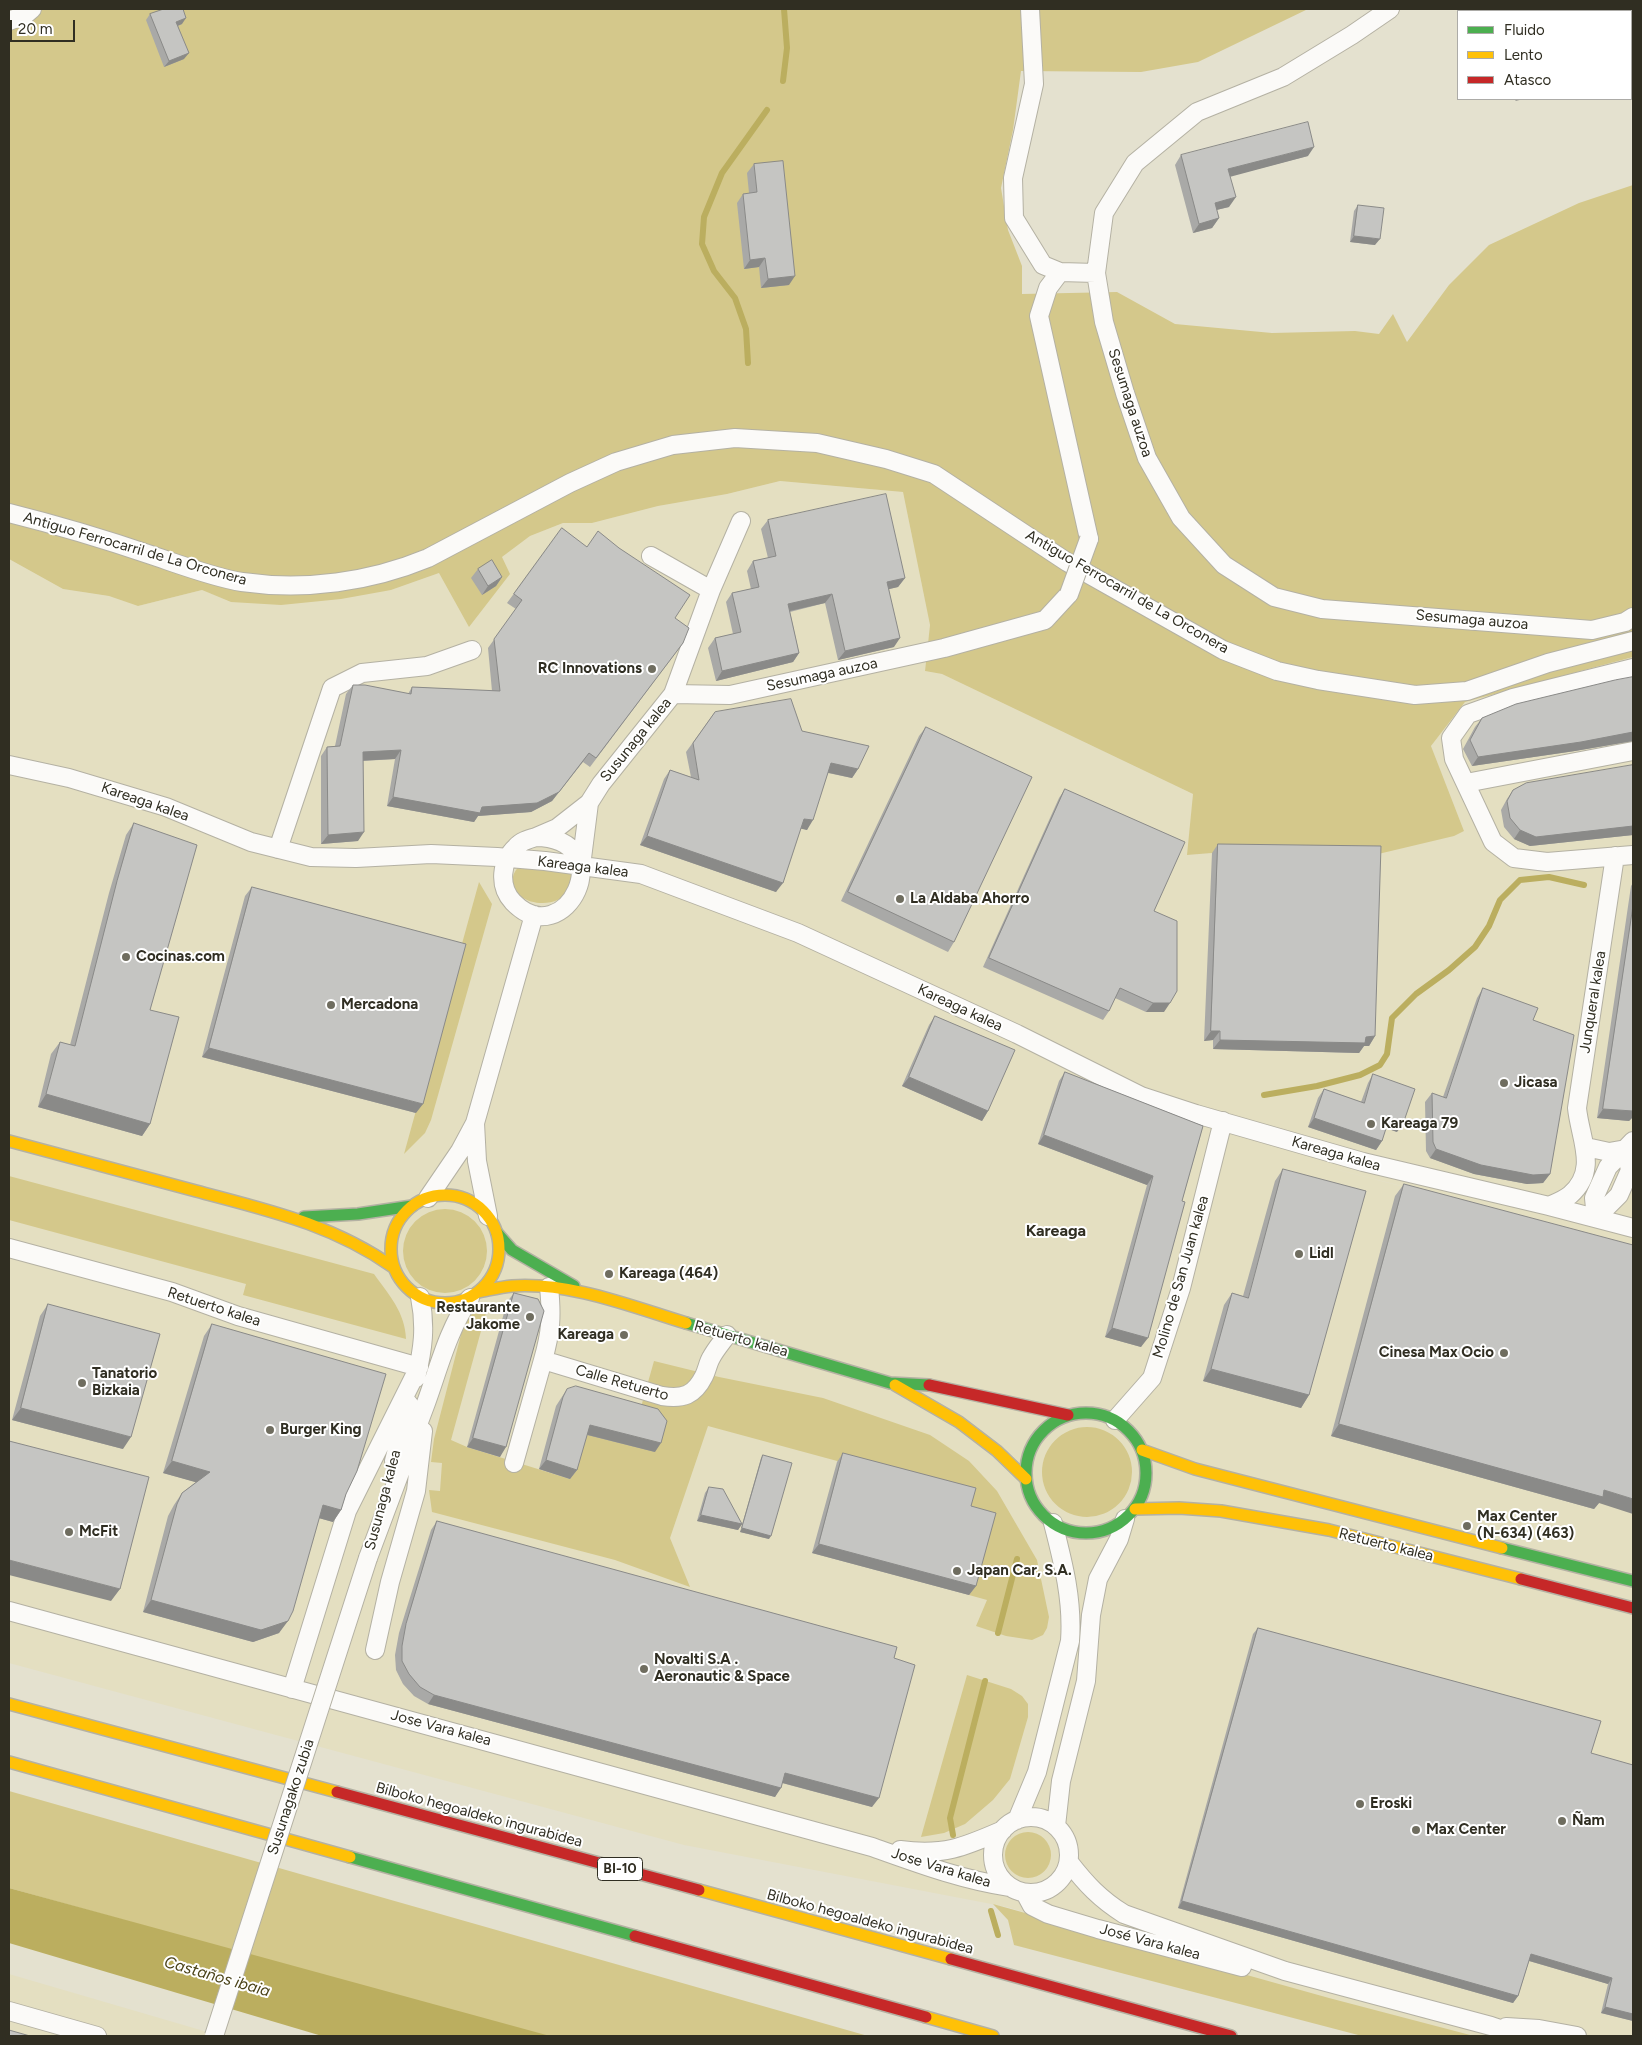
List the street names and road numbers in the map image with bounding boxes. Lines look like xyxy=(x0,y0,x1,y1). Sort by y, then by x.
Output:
street label: Sesumaga auzoa xyxy=(1104,346,1156,460)
street label: Antiguo Ferrocarril de La Orconera xyxy=(21,508,249,590)
street label: Antiguo Ferrocarril de La Orconera xyxy=(1022,526,1232,658)
street label: Sesumaga auzoa xyxy=(1415,606,1529,634)
street label: Sesumaga auzoa xyxy=(765,654,879,696)
street label: Susunaga kalea xyxy=(597,694,675,786)
street label: Kareaga kalea xyxy=(99,779,191,825)
street label: Kareaga kalea xyxy=(536,852,630,882)
street label: Junqueral kalea xyxy=(1576,950,1610,1054)
street label: Kareaga kalea xyxy=(915,980,1005,1036)
street label: Kareaga kalea xyxy=(1289,1133,1383,1175)
street label: Molino de San Juan kalea xyxy=(1149,1194,1213,1360)
street label: Retuerto kalea xyxy=(165,1283,263,1331)
street label: Retuerto kalea xyxy=(692,1317,790,1361)
street label: Calle Retuerto xyxy=(573,1361,671,1405)
street label: Susunaga kalea xyxy=(361,1448,405,1552)
street label: Retuerto kalea xyxy=(1337,1525,1435,1565)
street label: Jose Vara kalea xyxy=(389,1706,493,1750)
street label: Susunagako zubia xyxy=(264,1737,318,1857)
street label: Bilboko hegoaldeko ingurabidea xyxy=(374,1779,584,1851)
street label: Jose Vara kalea xyxy=(889,1844,993,1892)
road number: BI-10 xyxy=(598,1858,642,1880)
street label: Bilboko hegoaldeko ingurabidea xyxy=(765,1886,975,1958)
street label: José Vara kalea xyxy=(1098,1920,1202,1964)

